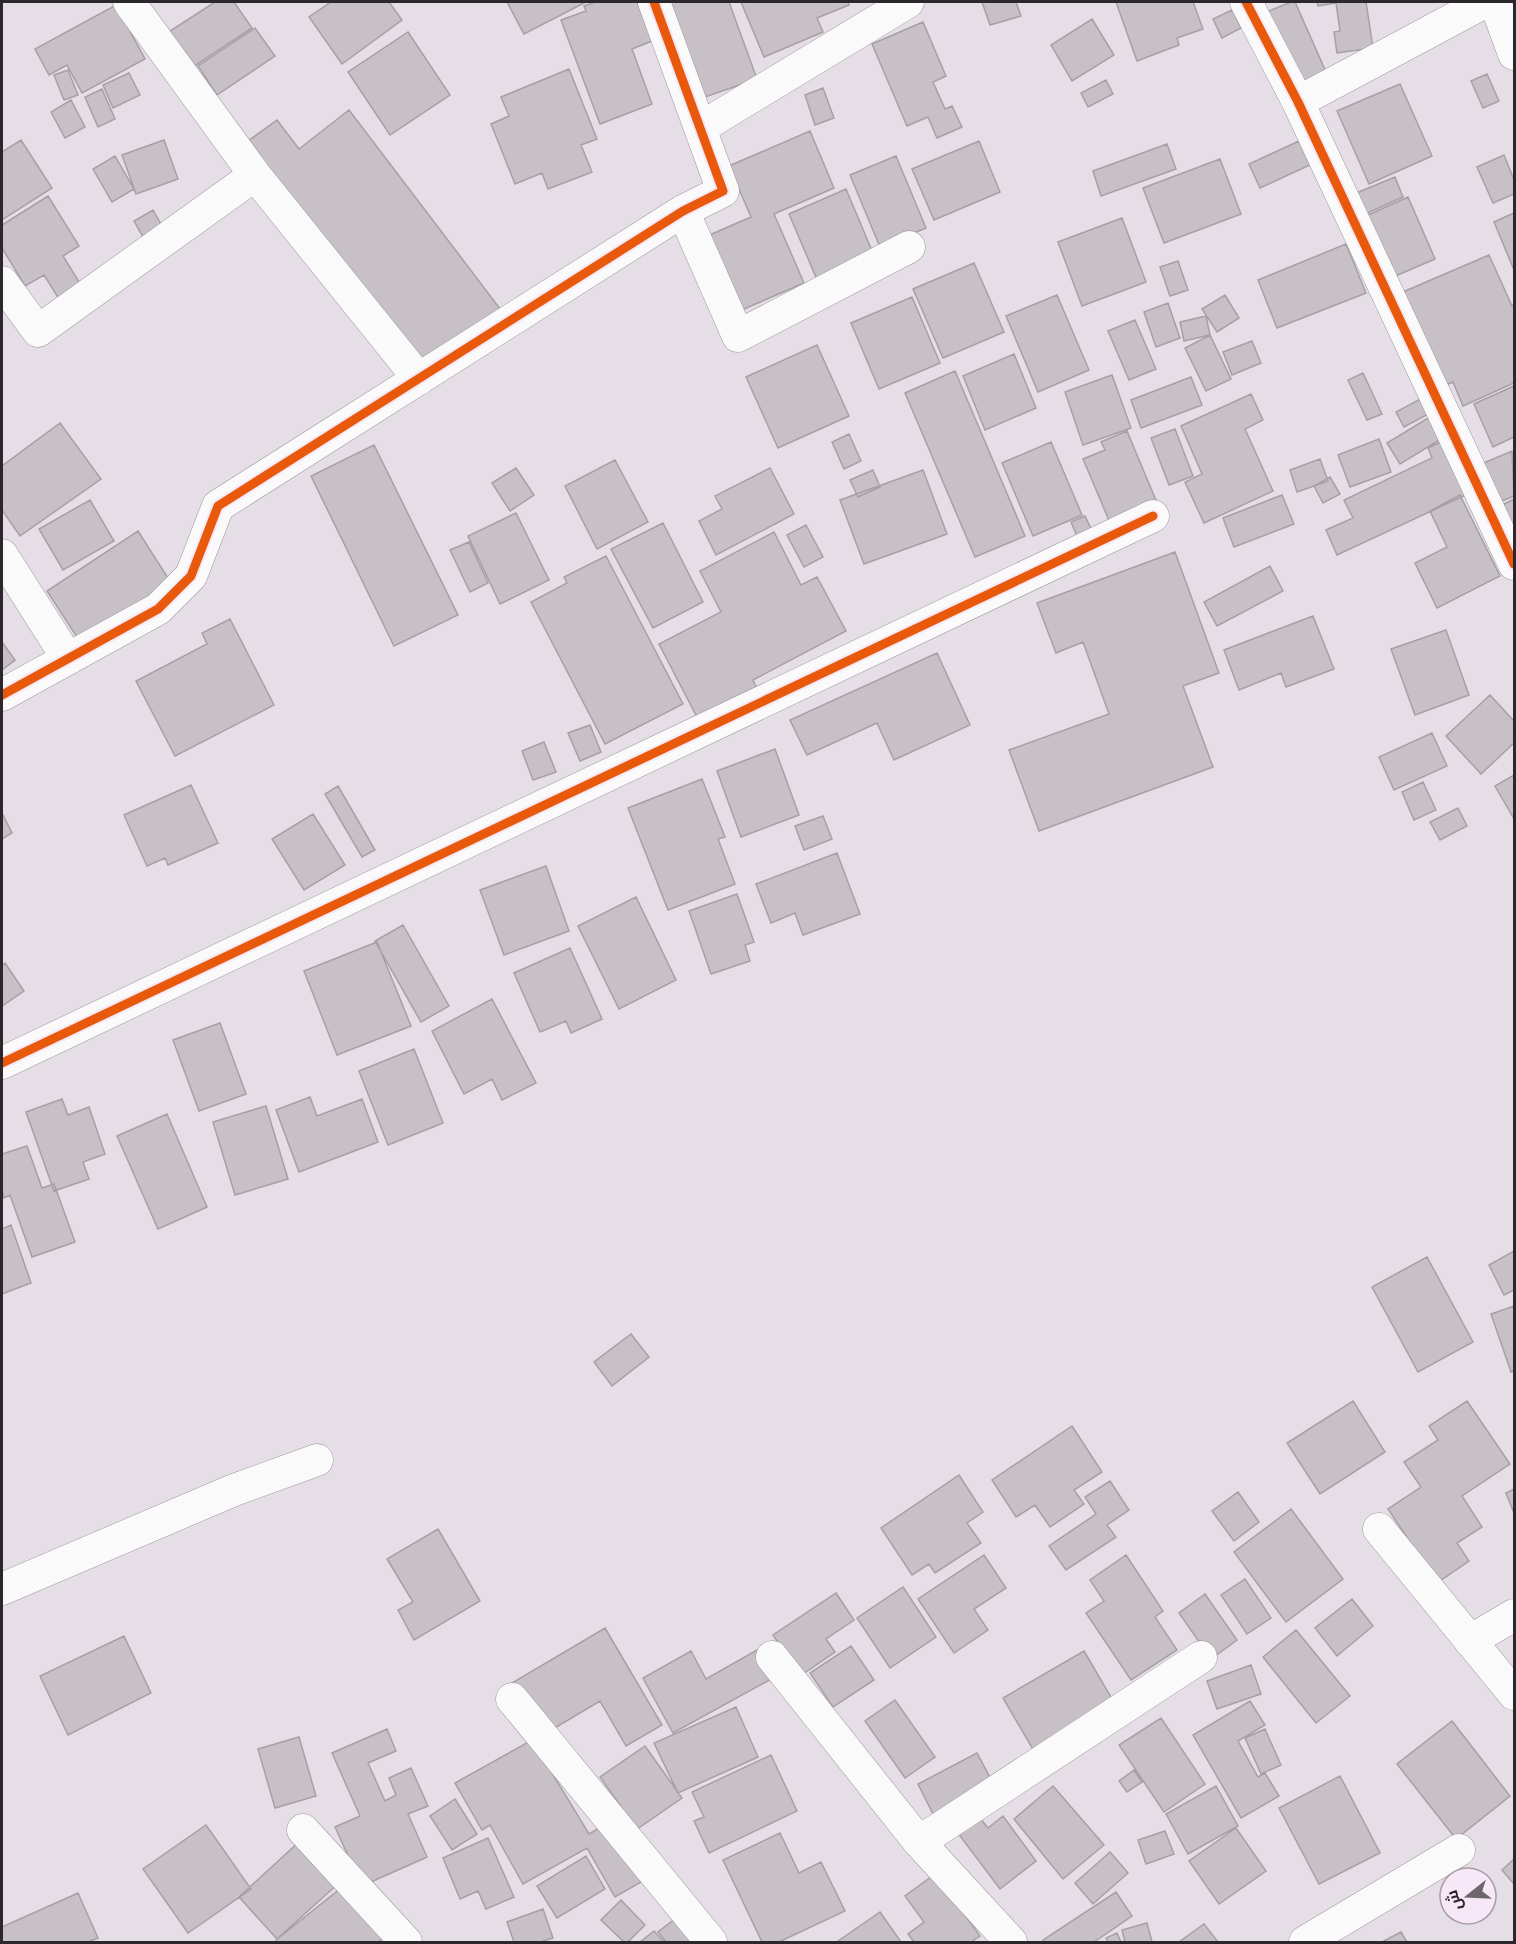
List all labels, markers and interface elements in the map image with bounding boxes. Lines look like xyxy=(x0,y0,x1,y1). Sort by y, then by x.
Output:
north arrow xyxy=(1438,1866,1498,1926)
text: ش xyxy=(1441,1887,1468,1913)

